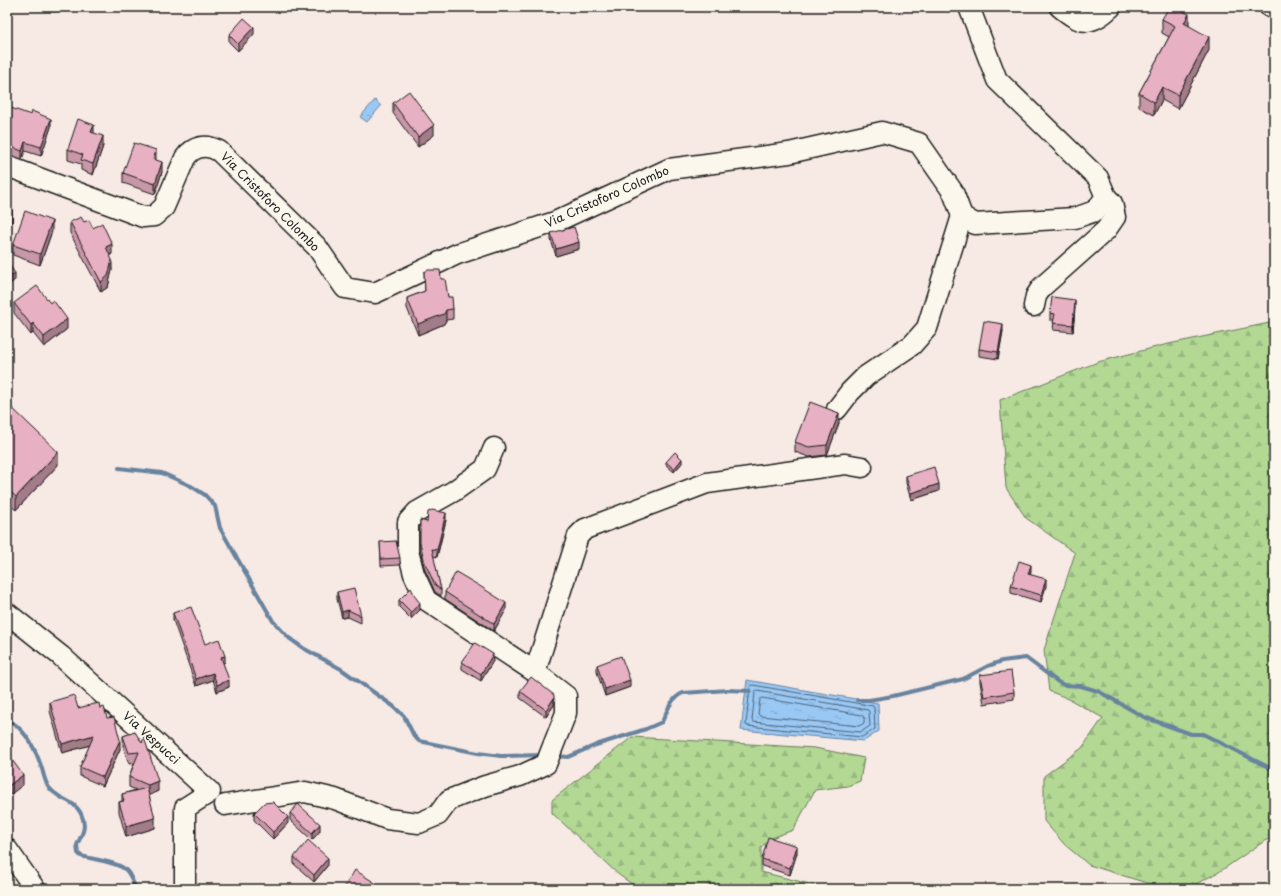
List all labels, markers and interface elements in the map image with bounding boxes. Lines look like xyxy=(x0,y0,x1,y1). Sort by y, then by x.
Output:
street label: Via Cristoforo Colombo xyxy=(217,147,325,255)
street label: Via Cristoforo Colombo xyxy=(542,160,672,232)
street label: Via Vespucci xyxy=(119,707,184,768)

